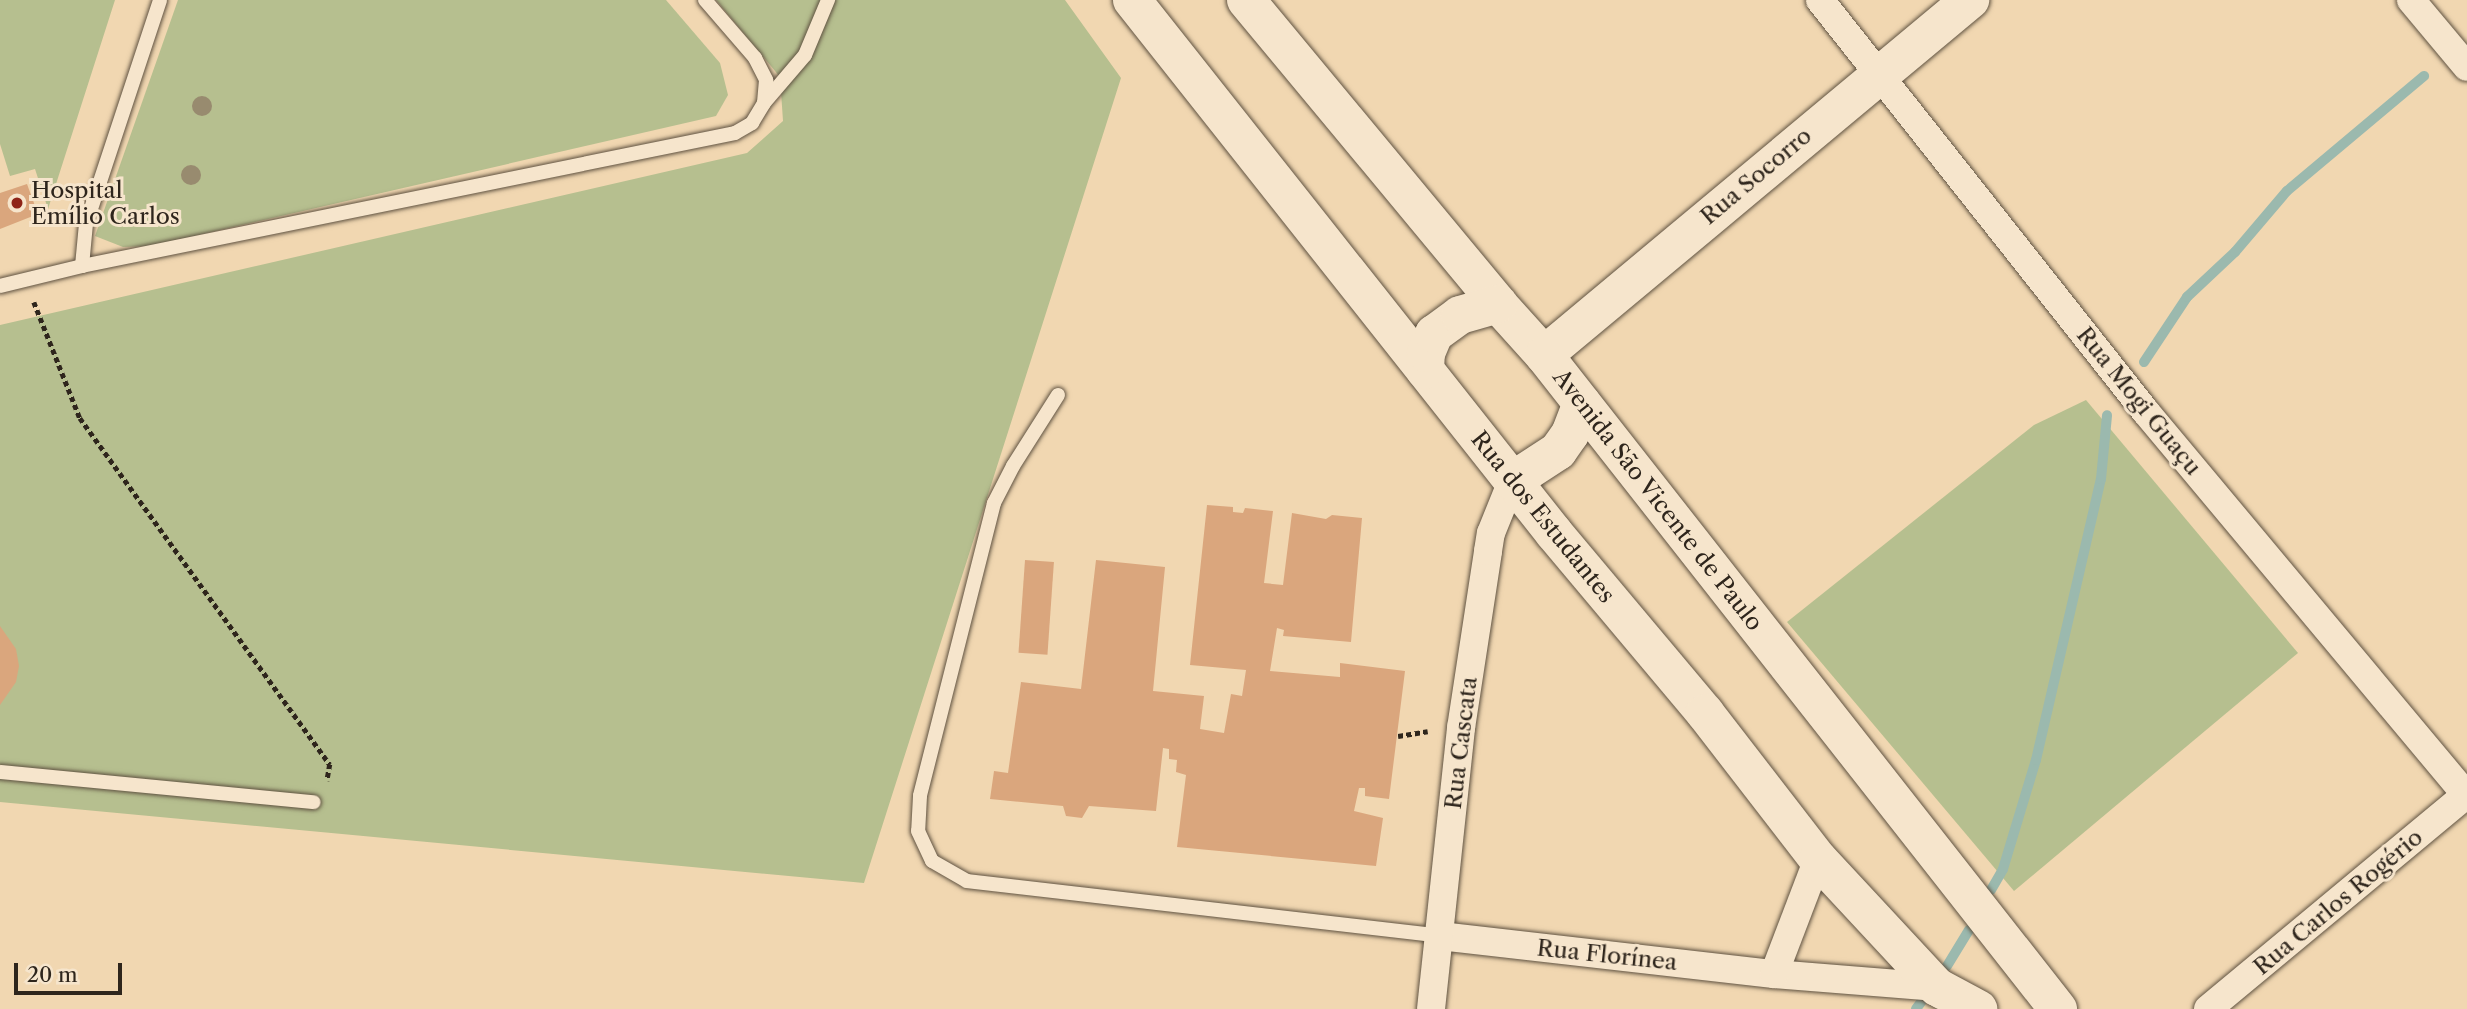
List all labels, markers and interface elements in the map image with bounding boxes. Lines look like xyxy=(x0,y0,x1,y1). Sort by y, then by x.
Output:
street label: Rua Socorro xyxy=(1695,122,1817,230)
place label: Hospital Emílio Carlos xyxy=(31,176,180,230)
marker: Hospital Emílio Carlos xyxy=(9,195,25,211)
street label: Rua Mogi Guaçu xyxy=(2071,321,2207,481)
street label: Avenida São Vicente de Paulo xyxy=(1547,363,1769,637)
street label: Rua dos Estudantes xyxy=(1465,426,1621,608)
street label: Rua Cascata xyxy=(1439,675,1483,811)
street label: Rua Carlos Rogério xyxy=(2248,823,2428,981)
street label: Rua Florínea xyxy=(1535,934,1679,976)
scale bar xyxy=(18,950,126,994)
text: 20 m xyxy=(27,962,78,987)

